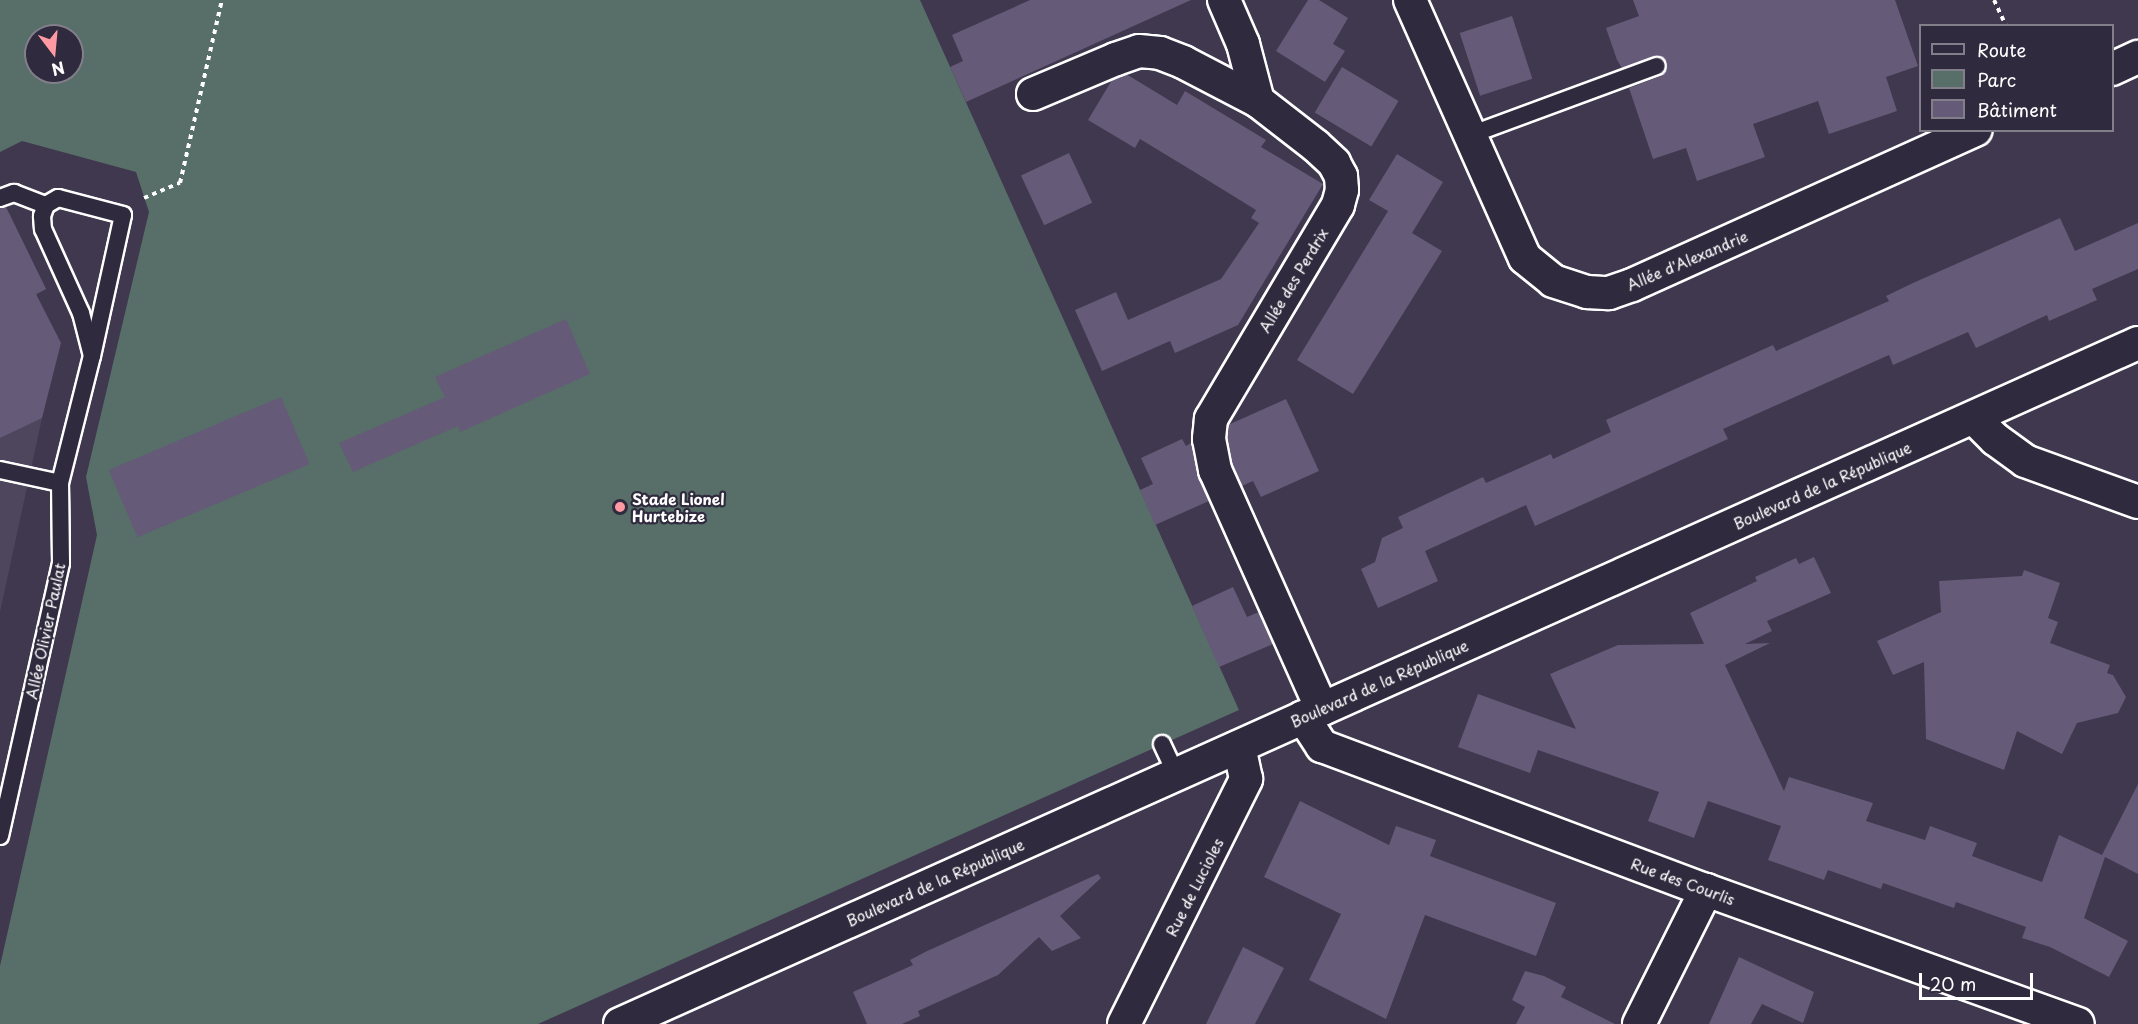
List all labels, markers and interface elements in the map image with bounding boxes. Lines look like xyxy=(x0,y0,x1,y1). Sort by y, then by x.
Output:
north arrow xyxy=(24,24,84,84)
legend xyxy=(1919,24,2114,132)
text: Route xyxy=(1977,36,2026,63)
text: N xyxy=(49,56,68,83)
text: Parc xyxy=(1977,66,2016,93)
text: Bâtiment xyxy=(1977,96,2057,123)
street label: Allée des Perdrix xyxy=(1254,224,1332,336)
street label: Allée d'Alexandrie xyxy=(1623,226,1751,294)
street label: Boulevard de la République xyxy=(1730,437,1914,533)
place label: Stade Lionel Hurtebize xyxy=(632,489,725,524)
marker: Stade Lionel Hurtebize xyxy=(613,500,627,514)
street label: Allée Olivier Paulat xyxy=(22,561,68,701)
street label: Boulevard de la République xyxy=(1287,635,1471,731)
street label: Boulevard de la République xyxy=(843,834,1027,930)
street label: Rue de Lucioles xyxy=(1161,834,1227,940)
street label: Rue des Courlis xyxy=(1628,853,1738,909)
scale bar xyxy=(1922,961,2036,999)
text: 20 m xyxy=(1930,970,1976,997)

